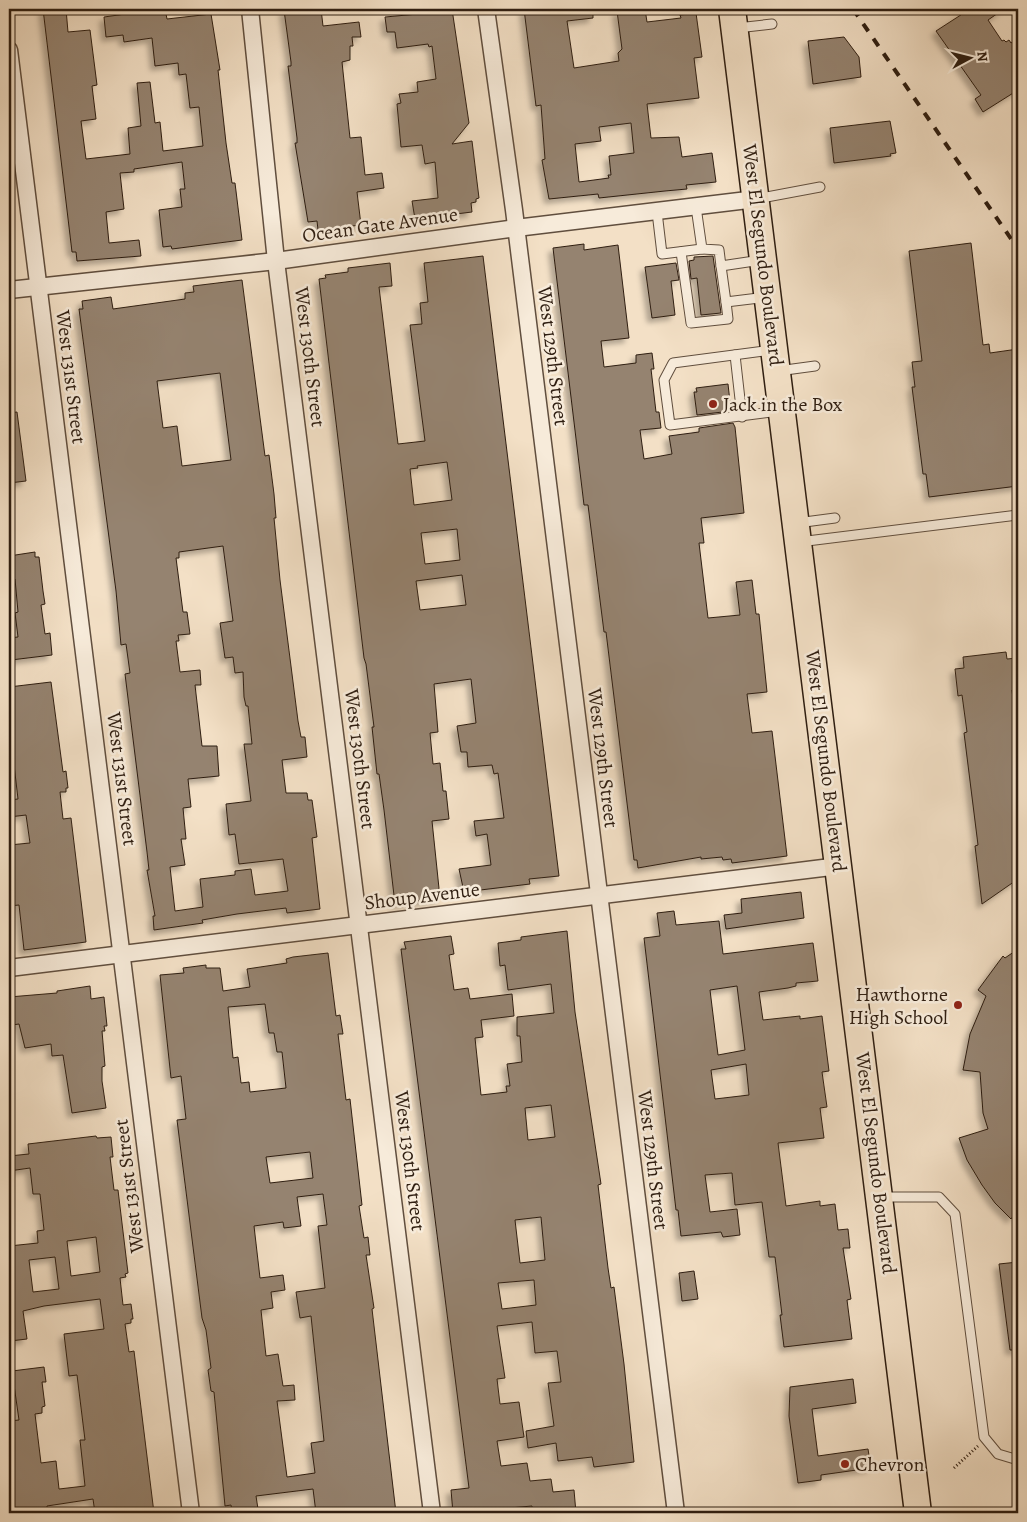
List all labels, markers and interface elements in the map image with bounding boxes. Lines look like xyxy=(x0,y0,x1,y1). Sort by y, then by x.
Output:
north arrow xyxy=(944,32,994,82)
text: N xyxy=(972,50,992,63)
street label: West El Segundo Boulevard xyxy=(736,142,790,368)
street label: Ocean Gate Avenue xyxy=(301,201,460,249)
street label: West 130th Street xyxy=(288,284,332,429)
street label: West 129th Street xyxy=(531,284,575,428)
street label: West 131st Street xyxy=(49,308,93,446)
place label: Jack in the Box xyxy=(723,391,843,418)
marker: Jack in the Box xyxy=(707,398,719,410)
street label: West El Segundo Boulevard xyxy=(799,648,853,874)
street label: West 130th Street xyxy=(338,686,382,831)
street label: West 129th Street xyxy=(581,686,625,830)
street label: West 131st Street xyxy=(100,710,144,848)
street label: Shoup Avenue xyxy=(363,876,481,916)
place label: Hawthorne High School xyxy=(849,981,948,1031)
marker: Hawthorne High School xyxy=(952,999,964,1011)
street label: West El Segundo Boulevard xyxy=(849,1050,903,1276)
street label: West 130th Street xyxy=(388,1088,432,1233)
street label: West 129th Street xyxy=(631,1088,675,1232)
street label: West 131st Street xyxy=(107,1117,151,1255)
place label: Chevron xyxy=(855,1451,924,1478)
marker: Chevron xyxy=(839,1458,851,1470)

